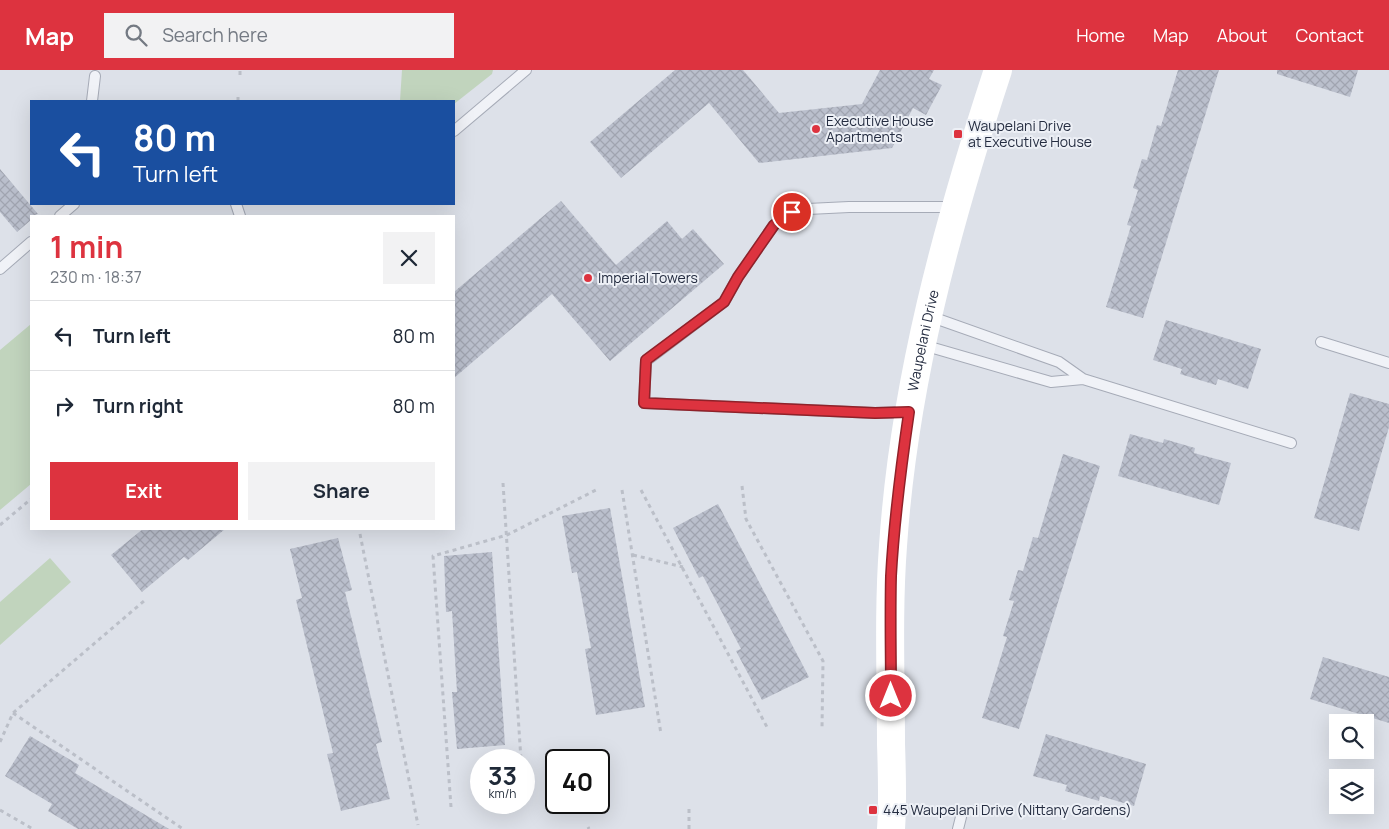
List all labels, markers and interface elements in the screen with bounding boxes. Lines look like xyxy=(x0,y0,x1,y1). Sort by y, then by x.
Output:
search box xyxy=(104,13,454,58)
text: Map xyxy=(25,19,74,52)
icon: search xyxy=(122,21,150,49)
text: Search here xyxy=(162,22,268,48)
text: Home xyxy=(1076,23,1125,47)
text: Map xyxy=(1153,23,1189,47)
text: About xyxy=(1217,23,1267,47)
text: Contact xyxy=(1295,23,1364,47)
place label: Executive House Apartments xyxy=(826,111,934,146)
text: 80 m xyxy=(133,114,216,162)
place label: Waupelani Drive at Executive House xyxy=(968,116,1092,151)
icon: left xyxy=(50,120,115,185)
marker: Executive House Apartments xyxy=(810,123,822,135)
marker: Waupelani Drive at Executive House xyxy=(952,128,964,140)
text: Turn left xyxy=(133,159,218,189)
pin xyxy=(771,191,813,233)
icon: arrive xyxy=(778,198,806,226)
text: 1 min xyxy=(50,226,123,267)
button: close xyxy=(383,232,435,284)
text: 230 m · 18:37 xyxy=(50,266,142,288)
place label: Imperial Towers xyxy=(598,268,698,287)
marker: Imperial Towers xyxy=(582,272,594,284)
street label: Waupelani Drive xyxy=(903,288,943,393)
icon: left xyxy=(50,322,78,350)
text: Turn left xyxy=(93,323,171,349)
text: 80 m xyxy=(392,323,435,349)
icon: right xyxy=(50,392,78,420)
text: Turn right xyxy=(93,393,183,419)
text: 80 m xyxy=(392,393,435,419)
button: Exit xyxy=(50,462,238,520)
button: Share xyxy=(248,462,435,520)
position arrow xyxy=(864,669,916,721)
map controls xyxy=(1329,714,1374,814)
button: search xyxy=(1329,714,1374,759)
speed limit sign: 40 xyxy=(545,749,610,814)
text: 33 xyxy=(488,758,517,793)
button: layers xyxy=(1329,769,1374,814)
text: km/h xyxy=(489,785,516,802)
place label: 445 Waupelani Drive (Nittany Gardens) xyxy=(883,800,1132,819)
marker: 445 Waupelani Drive (Nittany Gardens) xyxy=(867,804,879,816)

